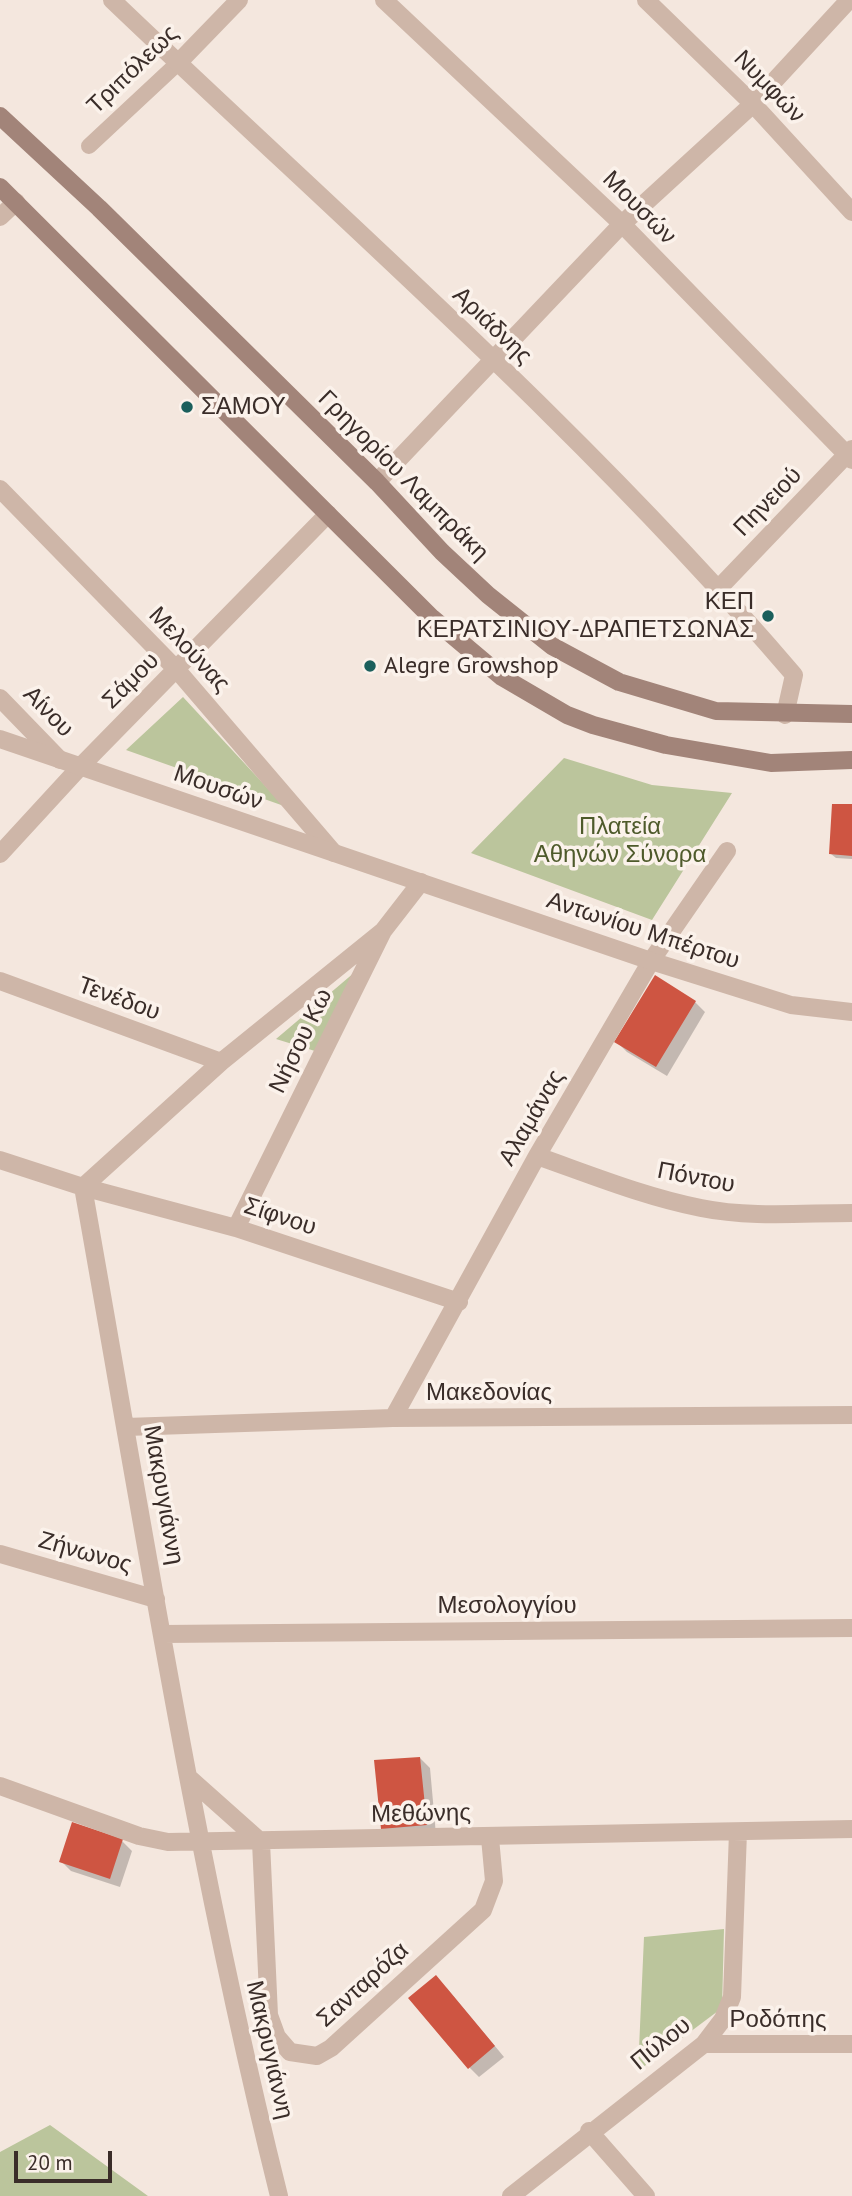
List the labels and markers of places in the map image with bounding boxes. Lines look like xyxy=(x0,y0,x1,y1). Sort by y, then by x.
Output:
place label: ΣΑΜΟΥ xyxy=(201,393,286,421)
marker: ΣΑΜΟΥ xyxy=(179,399,195,415)
place label: ΚΕΠ ΚΕΡΑΤΣΙΝΙΟΥ-ΔΡΑΠΕΤΣΩΝΑΣ xyxy=(417,588,754,644)
marker: ΚΕΠ ΚΕΡΑΤΣΙΝΙΟΥ-ΔΡΑΠΕΤΣΩΝΑΣ xyxy=(760,608,776,624)
place label: Alegre Growshop xyxy=(384,652,559,680)
marker: Alegre Growshop xyxy=(362,658,378,674)

